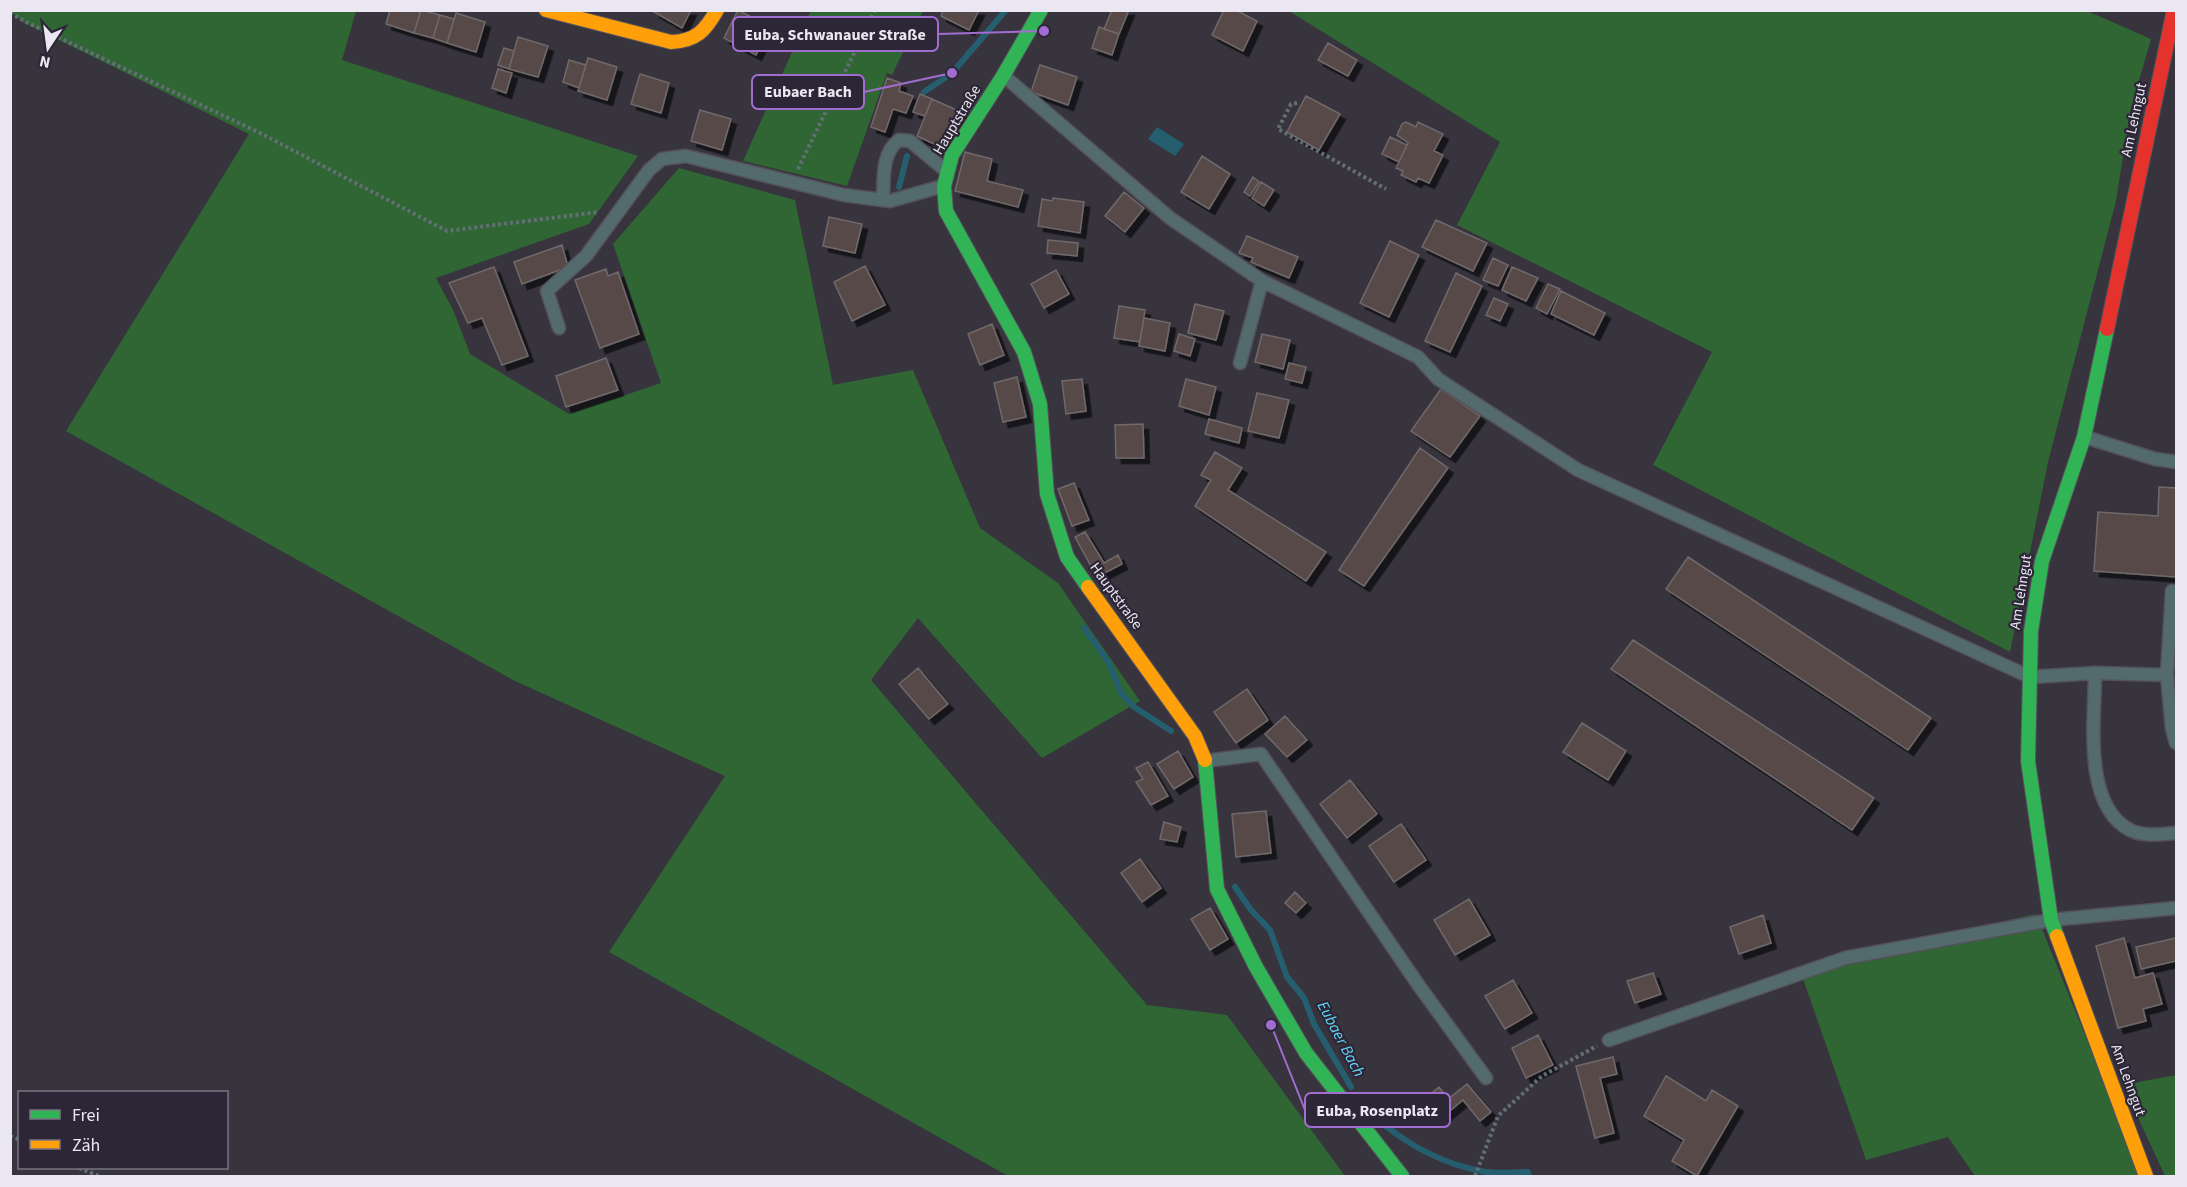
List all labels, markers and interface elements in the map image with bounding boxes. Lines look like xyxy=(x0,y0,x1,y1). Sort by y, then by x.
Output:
callout: Euba, Schwanauer Straße xyxy=(733,17,938,51)
north arrow xyxy=(18,18,78,78)
text: Euba, Schwanauer Straße xyxy=(744,24,926,46)
text: N xyxy=(37,50,53,74)
callout: Eubaer Bach xyxy=(752,75,864,109)
text: Eubaer Bach xyxy=(764,81,852,103)
street label: Hauptstraße xyxy=(928,81,986,159)
street label: Am Lehngut xyxy=(2116,81,2152,159)
street label: Am Lehngut xyxy=(2005,553,2037,631)
street label: Hauptstraße xyxy=(1085,558,1147,634)
water label: Eubaer Bach xyxy=(1312,997,1370,1081)
street label: Am Lehngut xyxy=(2105,1041,2151,1119)
legend xyxy=(18,1091,228,1169)
callout: Euba, Rosenplatz xyxy=(1305,1093,1450,1127)
text: Euba, Rosenplatz xyxy=(1316,1100,1438,1122)
text: Frei xyxy=(72,1103,100,1128)
text: Zäh xyxy=(72,1133,100,1158)

